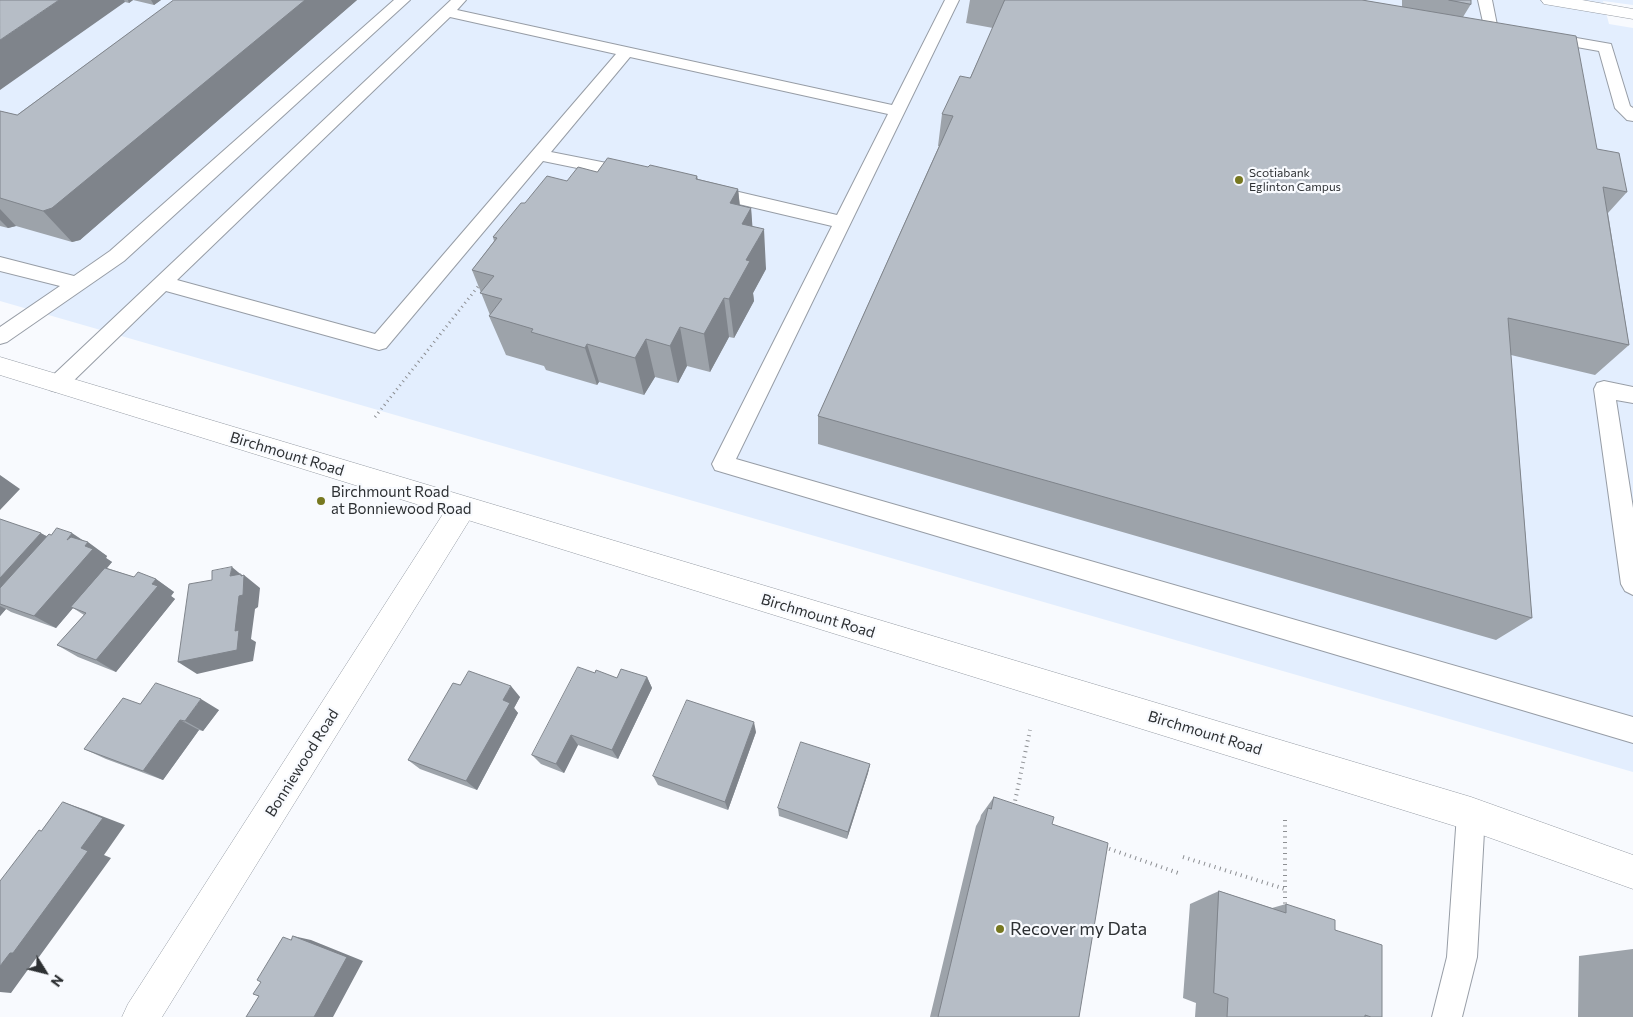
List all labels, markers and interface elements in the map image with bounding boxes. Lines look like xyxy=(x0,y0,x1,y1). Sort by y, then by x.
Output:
place label: Scotiabank Eglinton Campus xyxy=(1249,166,1341,194)
marker: Scotiabank Eglinton Campus xyxy=(1233,174,1245,186)
street label: Birchmount Road xyxy=(228,428,346,480)
place label: Birchmount Road at Bonniewood Road xyxy=(331,483,472,518)
marker: Birchmount Road at Bonniewood Road xyxy=(315,495,327,507)
street label: Birchmount Road xyxy=(759,590,877,642)
street label: Bonniewood Road xyxy=(262,706,342,820)
street label: Birchmount Road xyxy=(1146,707,1264,759)
place label: Recover my Data xyxy=(1010,918,1147,940)
marker: Recover my Data xyxy=(994,923,1006,935)
north arrow xyxy=(20,947,70,997)
text: N xyxy=(48,972,68,990)

